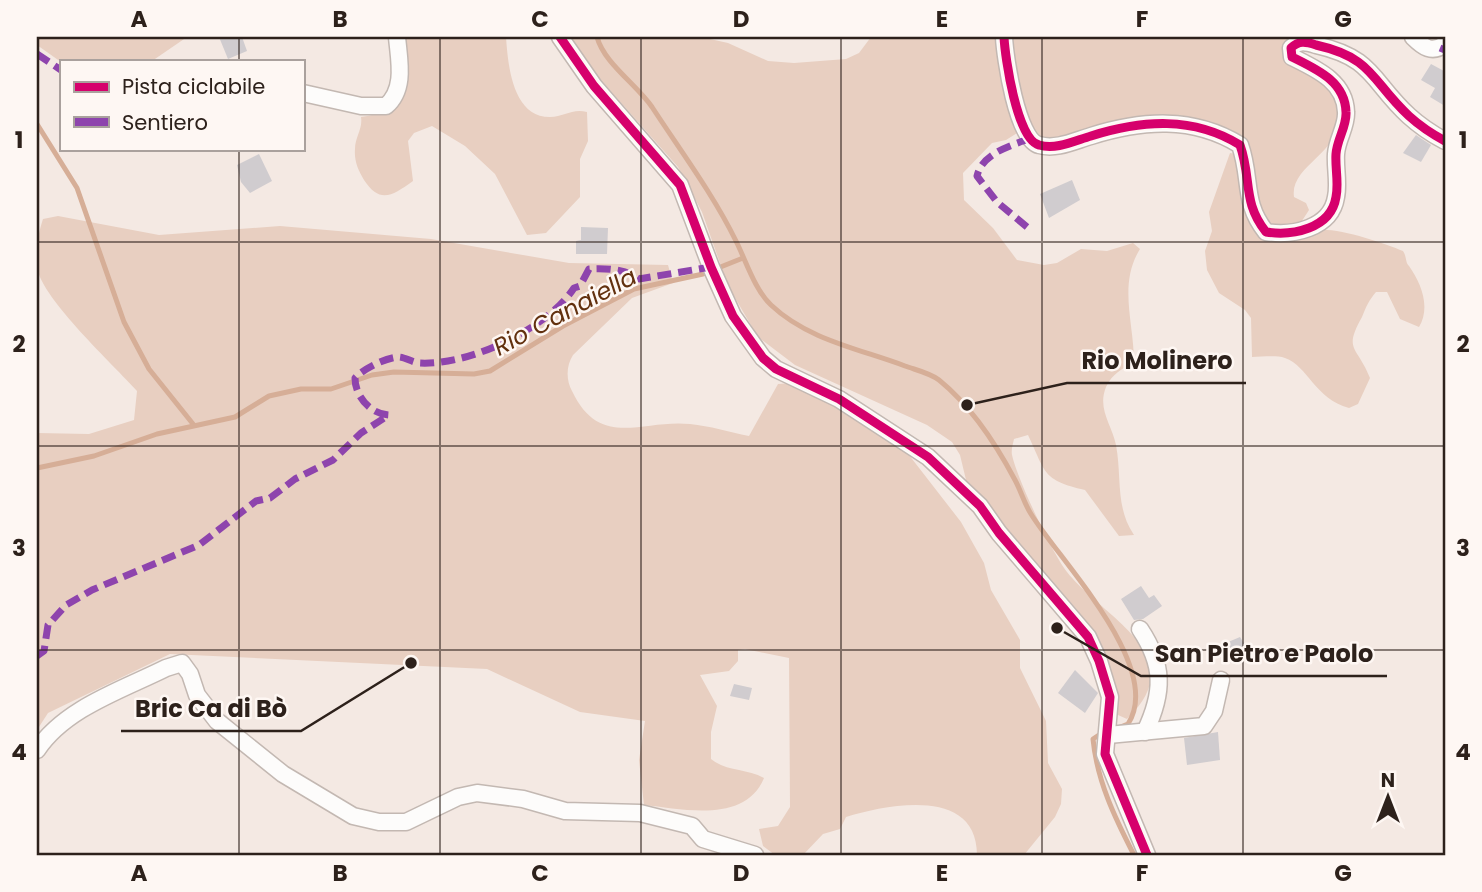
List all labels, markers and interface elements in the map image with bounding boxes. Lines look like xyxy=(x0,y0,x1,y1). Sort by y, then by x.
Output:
text: A xyxy=(131,3,148,35)
text: B xyxy=(332,3,348,35)
text: C xyxy=(531,3,549,35)
text: D xyxy=(733,3,749,35)
text: E xyxy=(936,3,948,35)
text: F xyxy=(1136,3,1148,35)
text: G xyxy=(1334,3,1352,35)
legend xyxy=(60,60,304,150)
text: Pista ciclabile xyxy=(122,72,265,101)
text: Sentiero xyxy=(122,108,208,137)
text: 1 xyxy=(15,124,23,156)
text: 1 xyxy=(1459,124,1467,156)
water label: Rio Canaiella xyxy=(487,260,642,363)
text: 2 xyxy=(12,328,26,360)
text: 2 xyxy=(1456,328,1470,360)
callout: Rio Molinero xyxy=(1067,338,1246,383)
text: Rio Molinero xyxy=(1081,344,1233,377)
text: 3 xyxy=(12,532,26,564)
text: 3 xyxy=(1456,532,1470,564)
callout: San Pietro e Paolo xyxy=(1141,631,1387,676)
text: San Pietro e Paolo xyxy=(1155,637,1373,670)
callout: Bric Ca di Bò xyxy=(121,686,301,731)
text: Bric Ca di Bò xyxy=(135,692,287,725)
text: 4 xyxy=(11,736,27,768)
text: 4 xyxy=(1455,736,1471,768)
north arrow xyxy=(1352,762,1422,832)
text: N xyxy=(1381,767,1395,794)
text: A xyxy=(131,857,148,889)
text: B xyxy=(332,857,348,889)
text: C xyxy=(531,857,549,889)
text: D xyxy=(733,857,749,889)
text: E xyxy=(936,857,948,889)
text: F xyxy=(1136,857,1148,889)
text: G xyxy=(1334,857,1352,889)

